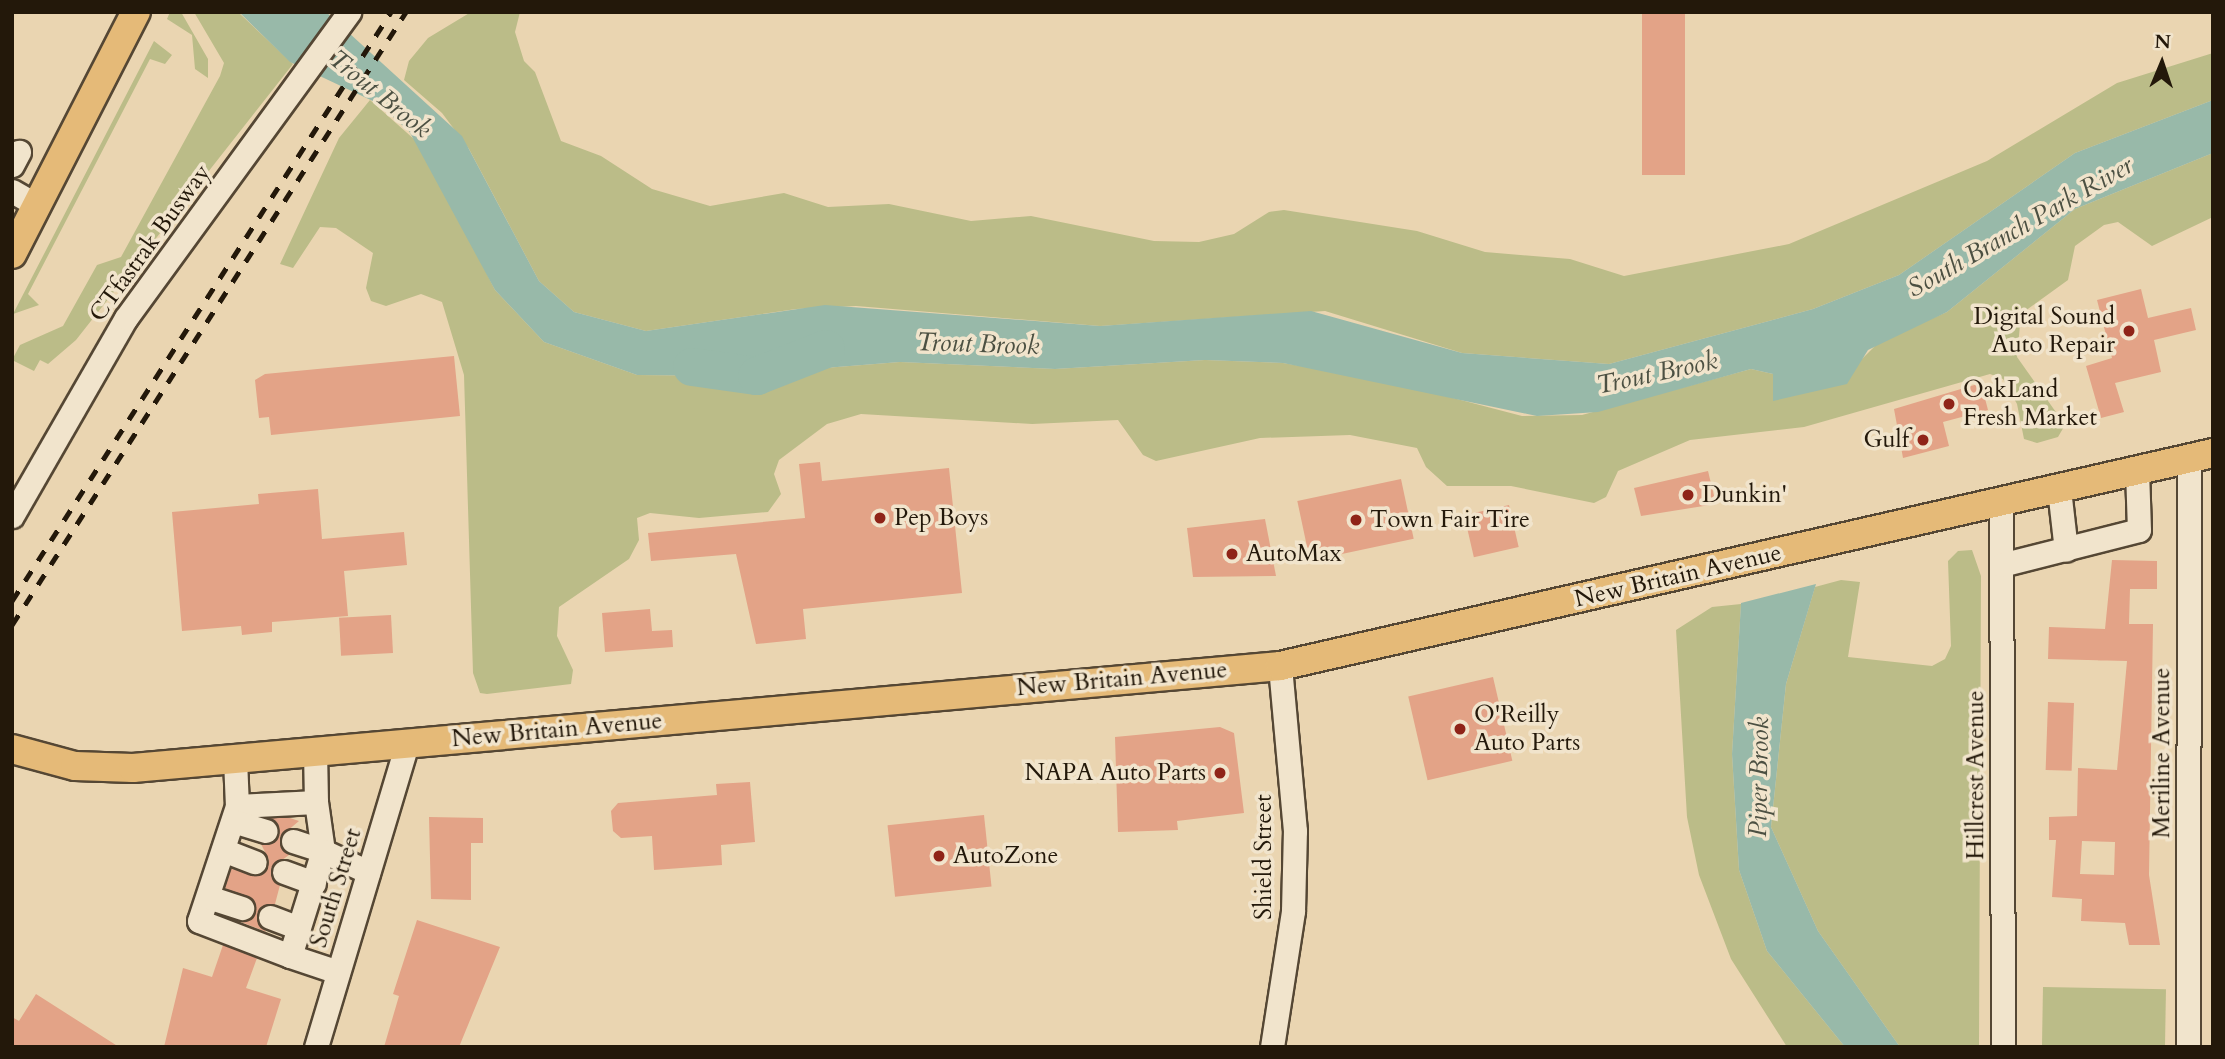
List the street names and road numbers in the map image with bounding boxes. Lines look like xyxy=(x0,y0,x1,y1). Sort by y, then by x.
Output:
street label: CTfastrak Busway xyxy=(83,159,217,327)
street label: New Britain Avenue xyxy=(1572,538,1784,614)
street label: New Britain Avenue xyxy=(1015,655,1229,703)
street label: Meriline Avenue xyxy=(2148,668,2176,838)
street label: Hillcrest Avenue xyxy=(1962,690,1990,860)
street label: New Britain Avenue xyxy=(450,706,664,754)
street label: Shield Street xyxy=(1250,794,1278,920)
street label: South Street xyxy=(304,825,368,951)

